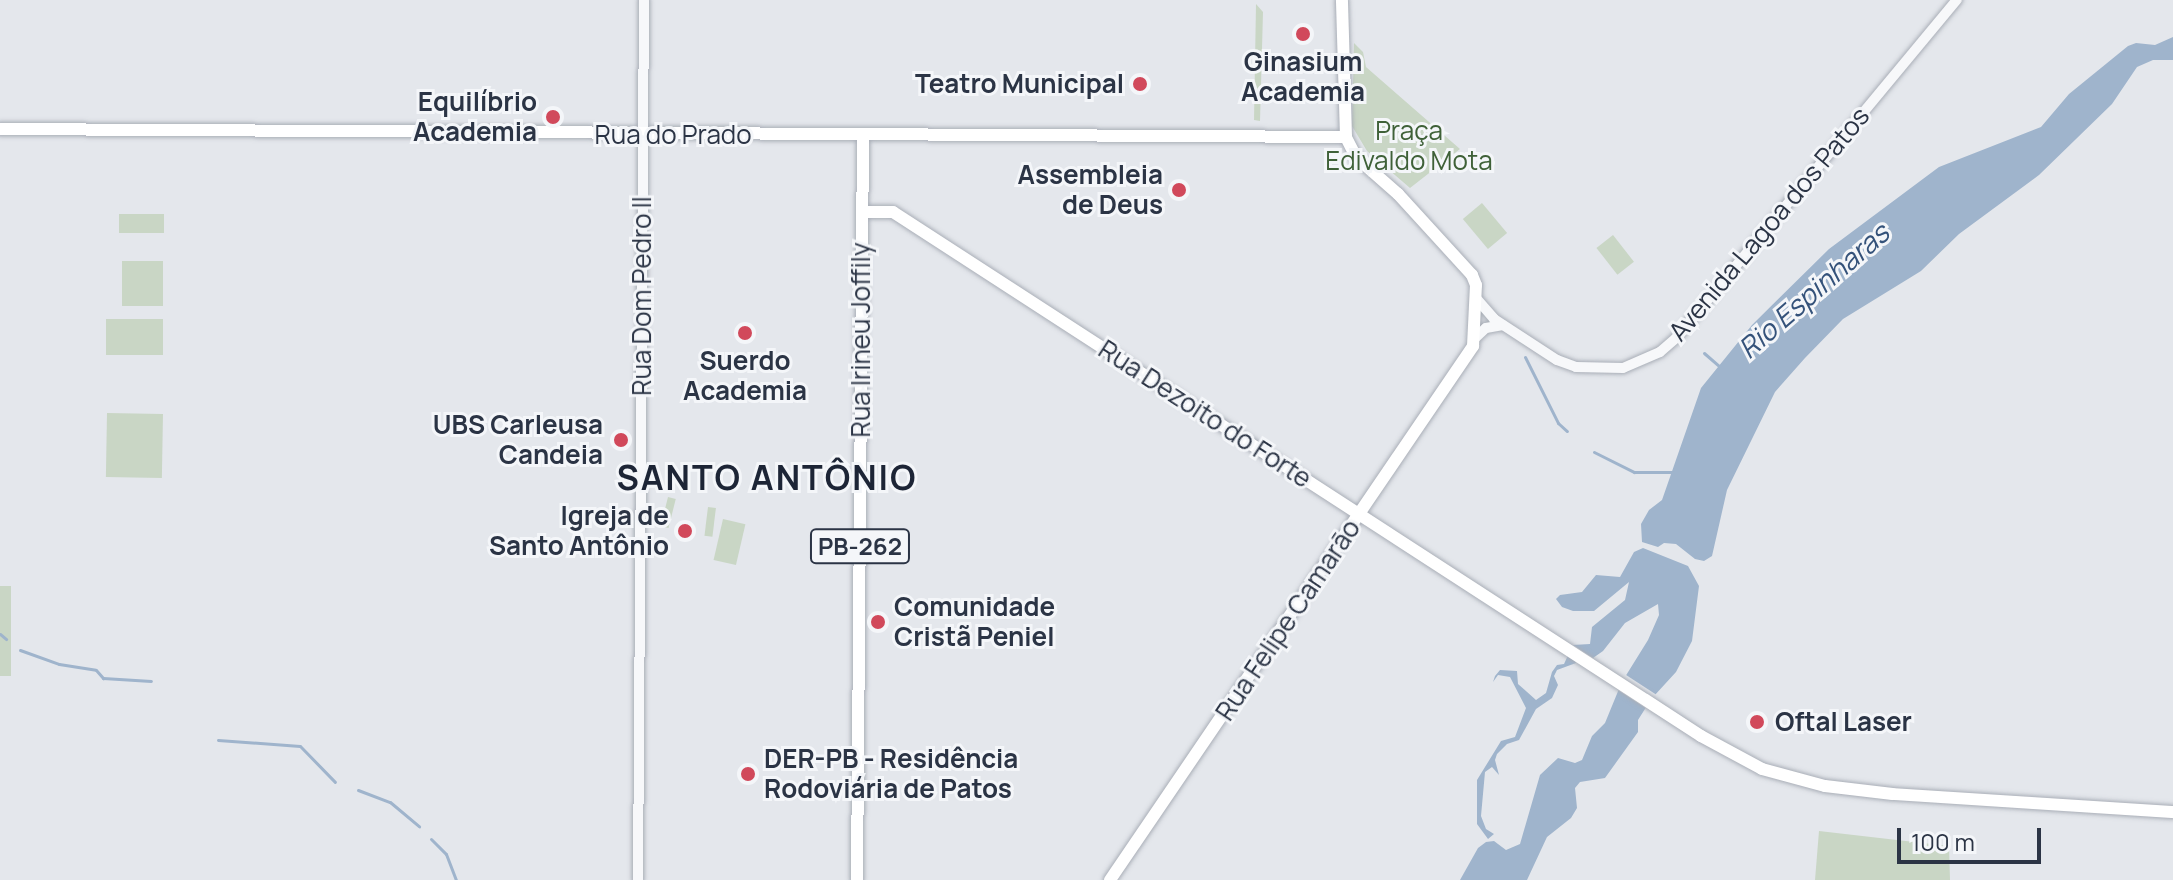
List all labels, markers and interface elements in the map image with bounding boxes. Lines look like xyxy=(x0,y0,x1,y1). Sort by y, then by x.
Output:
marker: Ginasium Academia xyxy=(1294,25,1312,43)
place label: Ginasium Academia xyxy=(1241,46,1365,108)
place label: Teatro Municipal xyxy=(915,68,1124,100)
marker: Teatro Municipal xyxy=(1131,75,1149,93)
place label: Equilíbrio Academia xyxy=(413,86,537,148)
street label: Avenida Lagoa dos Patos xyxy=(1662,101,1876,347)
marker: Equilíbrio Academia xyxy=(544,108,562,126)
park label: Praça Edivaldo Mota xyxy=(1325,115,1493,176)
street label: Rua do Prado xyxy=(594,119,752,151)
place label: Assembleia de Deus xyxy=(1018,159,1163,220)
marker: Assembleia de Deus xyxy=(1170,181,1188,199)
street label: Rua Dom Pedro II xyxy=(626,196,658,396)
water label: Rio Espinharas xyxy=(1731,215,1895,365)
street label: Rua Irineu Joffily xyxy=(845,242,877,438)
marker: Suerdo Academia xyxy=(736,324,754,342)
street label: Rua Dezoito do Forte xyxy=(1093,334,1317,494)
place label: Suerdo Academia xyxy=(683,345,807,406)
place label: UBS Carleusa Candeia xyxy=(433,409,603,470)
marker: UBS Carleusa Candeia xyxy=(610,429,632,451)
district label: SANTO ANTÔNIO xyxy=(616,458,918,498)
place label: Igreja de Santo Antônio xyxy=(489,500,669,562)
street label: Rua Felipe Camarão xyxy=(1209,514,1367,726)
marker: Igreja de Santo Antônio xyxy=(676,522,694,540)
road number: PB-262 xyxy=(808,526,912,566)
place label: Comunidade Cristã Peniel xyxy=(894,591,1055,652)
marker: Comunidade Cristã Peniel xyxy=(869,613,887,631)
place label: Oftal Laser xyxy=(1775,706,1912,738)
marker: Oftal Laser xyxy=(1746,711,1768,733)
place label: DER-PB - Residência Rodoviária de Patos xyxy=(764,743,1018,804)
marker: DER-PB - Residência Rodoviária de Patos xyxy=(739,765,757,783)
scale bar xyxy=(1901,812,2045,862)
text: 100 m xyxy=(1911,825,1975,858)

